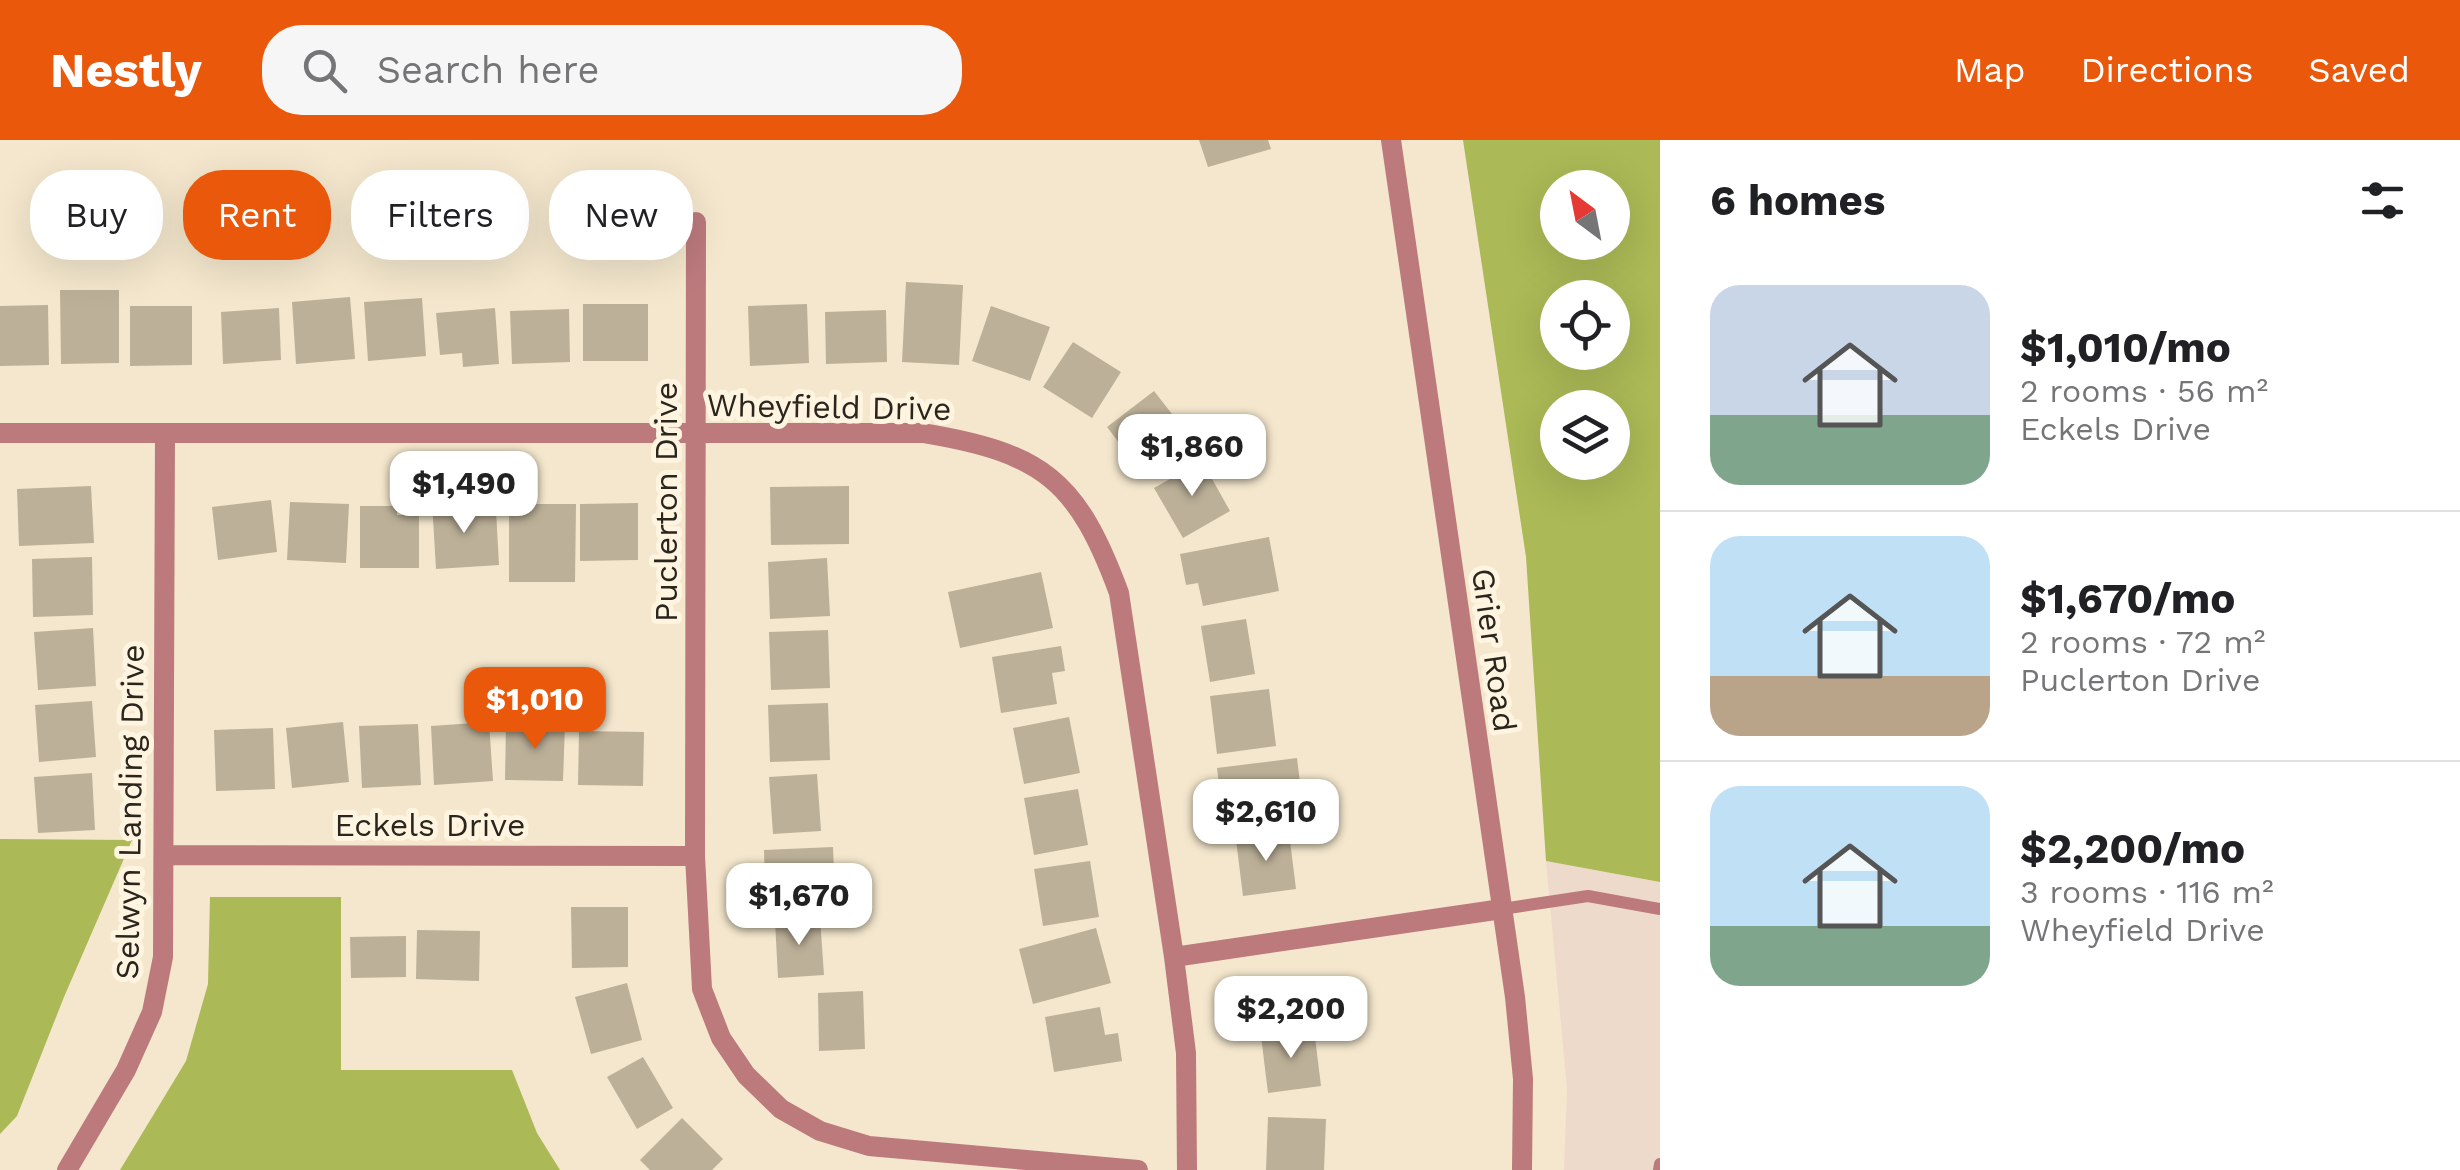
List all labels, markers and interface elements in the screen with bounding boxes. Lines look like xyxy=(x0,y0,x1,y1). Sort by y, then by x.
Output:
search box xyxy=(262,25,962,115)
text: Nestly xyxy=(50,42,202,99)
icon: search xyxy=(297,43,352,98)
text: Search here xyxy=(377,48,599,92)
text: Map xyxy=(1954,49,2025,91)
text: Directions xyxy=(2080,49,2253,91)
text: Saved xyxy=(2308,49,2410,91)
chip: Buy xyxy=(30,170,163,260)
chip: Rent xyxy=(183,170,331,260)
chip: Filters xyxy=(351,170,529,260)
chip: New xyxy=(549,170,693,260)
north arrow xyxy=(1540,170,1630,260)
map controls xyxy=(1540,170,1630,480)
icon: filters xyxy=(2355,173,2410,228)
text: 6 homes xyxy=(1710,176,1885,225)
button: locate xyxy=(1540,280,1630,370)
text: $1,010/mo xyxy=(2020,323,2231,372)
icon: home xyxy=(1790,325,1910,445)
text: 2 rooms · 56 m² xyxy=(2020,372,2268,410)
street label: Puclerton Drive xyxy=(647,382,685,622)
street label: Wheyfield Drive xyxy=(706,386,952,428)
button: layers xyxy=(1540,390,1630,480)
text: Eckels Drive xyxy=(2020,410,2211,448)
pin: $1,860 xyxy=(1111,414,1273,499)
text: $1,860 xyxy=(1140,427,1244,465)
pin: $1,490 xyxy=(383,451,545,536)
text: $1,490 xyxy=(412,464,516,502)
street label: Grier Road xyxy=(1464,566,1524,734)
text: $1,670/mo xyxy=(2020,574,2235,623)
icon: home xyxy=(1790,576,1910,696)
text: 2 rooms · 72 m² xyxy=(2020,623,2265,661)
street label: Selwyn Landing Drive xyxy=(108,644,152,980)
text: Puclerton Drive xyxy=(2020,661,2260,699)
pin: $1,010 xyxy=(454,667,616,752)
text: $1,010 xyxy=(486,680,584,718)
pin: $2,610 xyxy=(1185,779,1347,864)
text: $2,610 xyxy=(1215,792,1317,830)
street label: Eckels Drive xyxy=(335,806,525,844)
text: $2,200/mo xyxy=(2020,824,2245,873)
icon: home xyxy=(1790,826,1910,946)
pin: $1,670 xyxy=(718,863,880,948)
text: 3 rooms · 116 m² xyxy=(2020,873,2274,911)
text: $1,670 xyxy=(748,876,850,914)
text: Wheyfield Drive xyxy=(2020,911,2265,949)
pin: $2,200 xyxy=(1210,976,1372,1061)
text: $2,200 xyxy=(1236,989,1346,1027)

